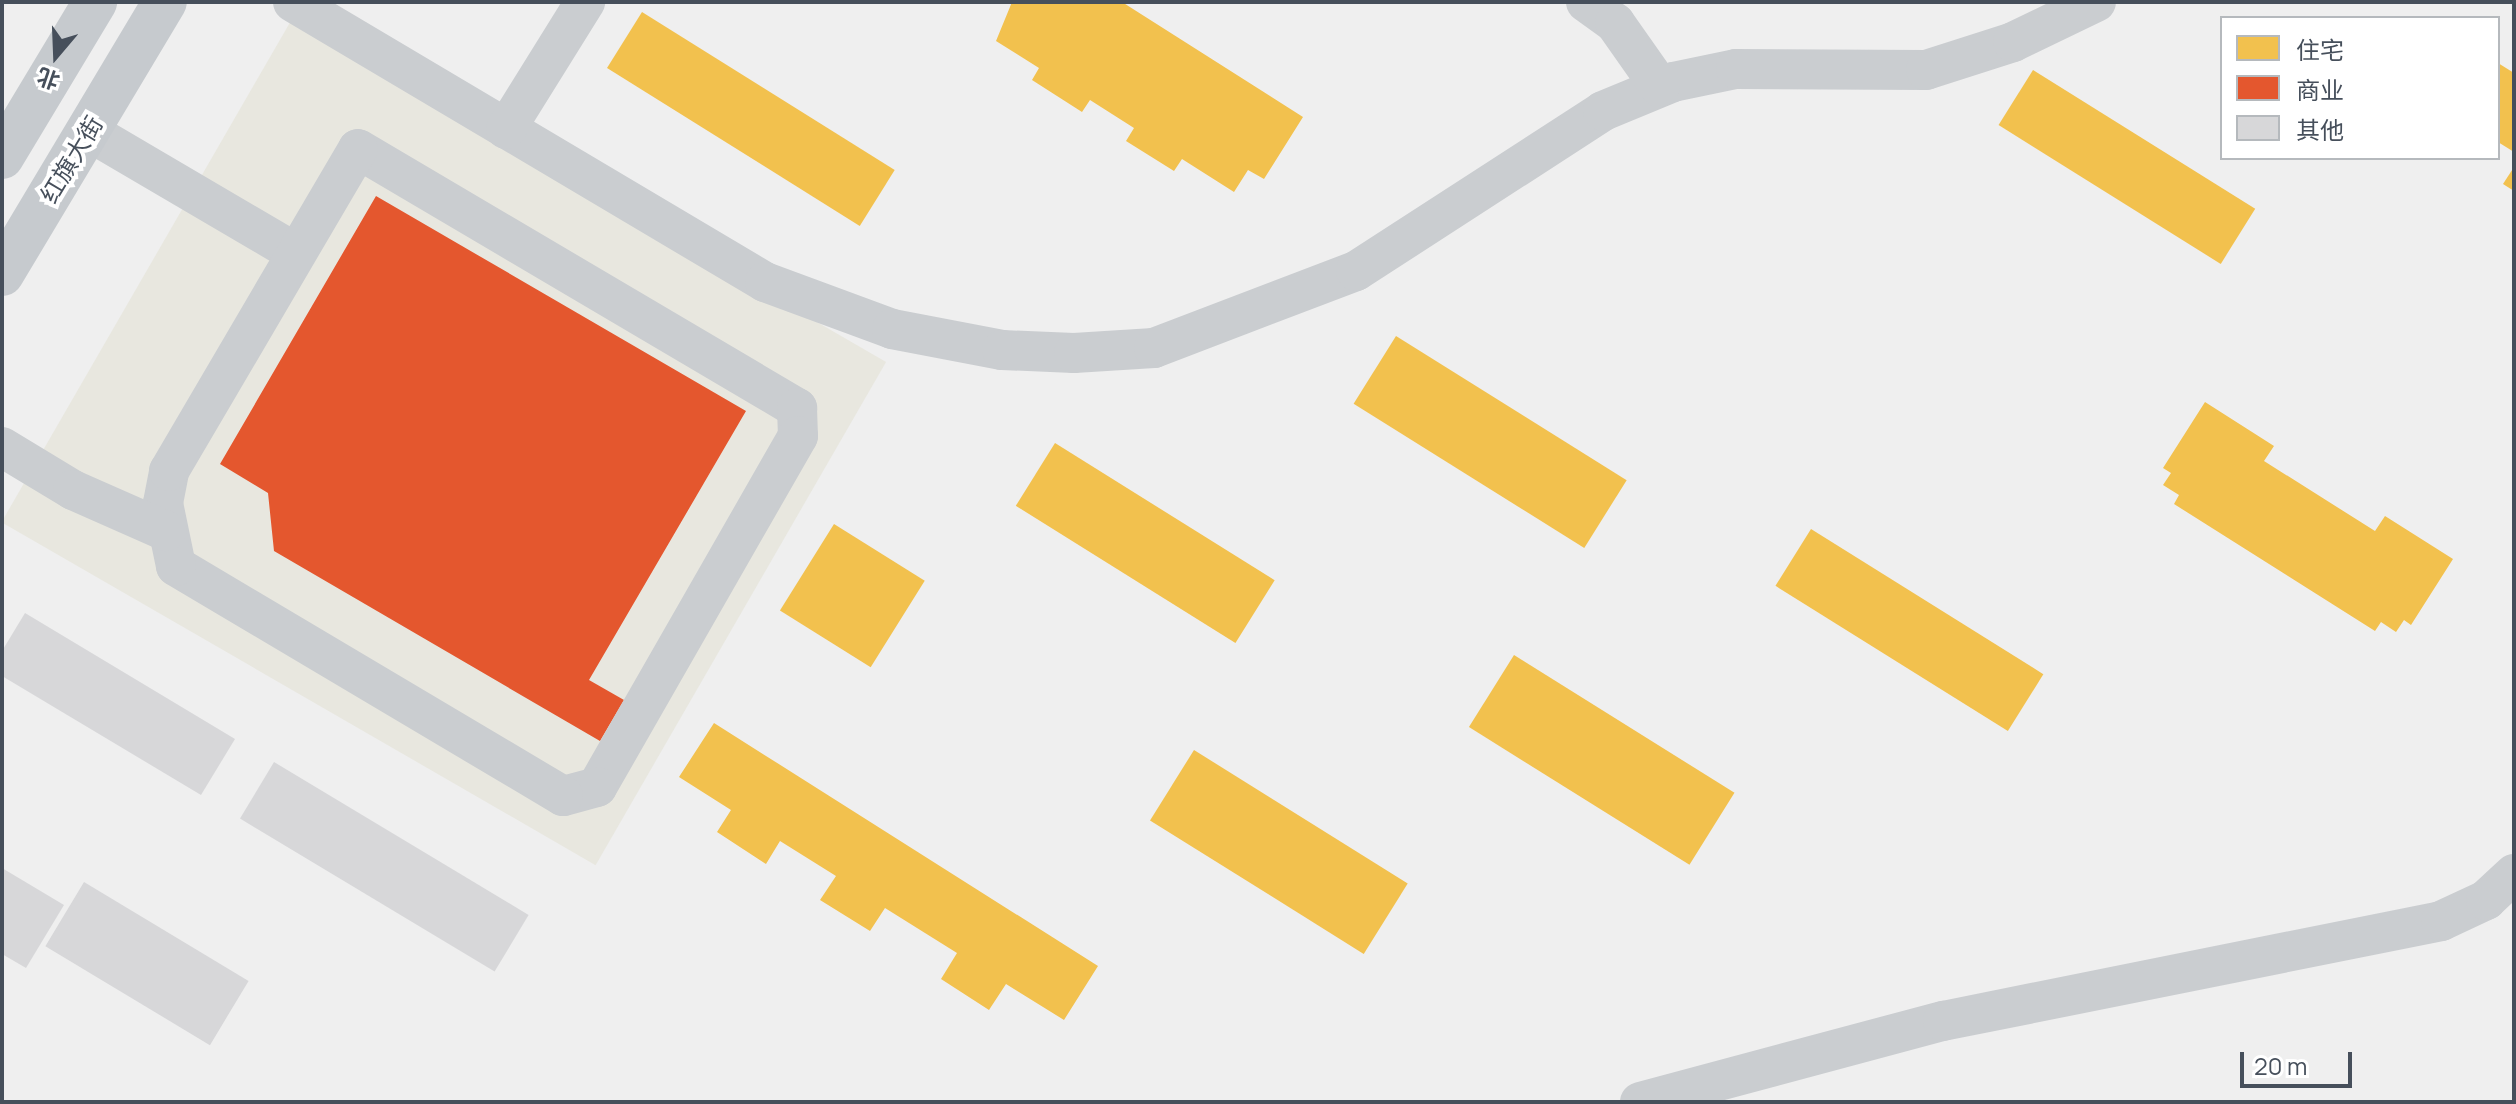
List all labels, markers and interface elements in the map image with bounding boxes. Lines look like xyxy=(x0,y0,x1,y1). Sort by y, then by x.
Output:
north arrow xyxy=(16,16,96,96)
legend xyxy=(2220,16,2500,160)
text: 住宅 xyxy=(2296,33,2344,66)
text: 北 xyxy=(33,61,63,96)
text: 商业 xyxy=(2296,73,2344,106)
street label: 红旗大街 xyxy=(34,110,108,208)
text: 其他 xyxy=(2296,113,2344,146)
scale bar xyxy=(2244,1036,2356,1086)
text: 20 m xyxy=(2254,1049,2307,1082)

